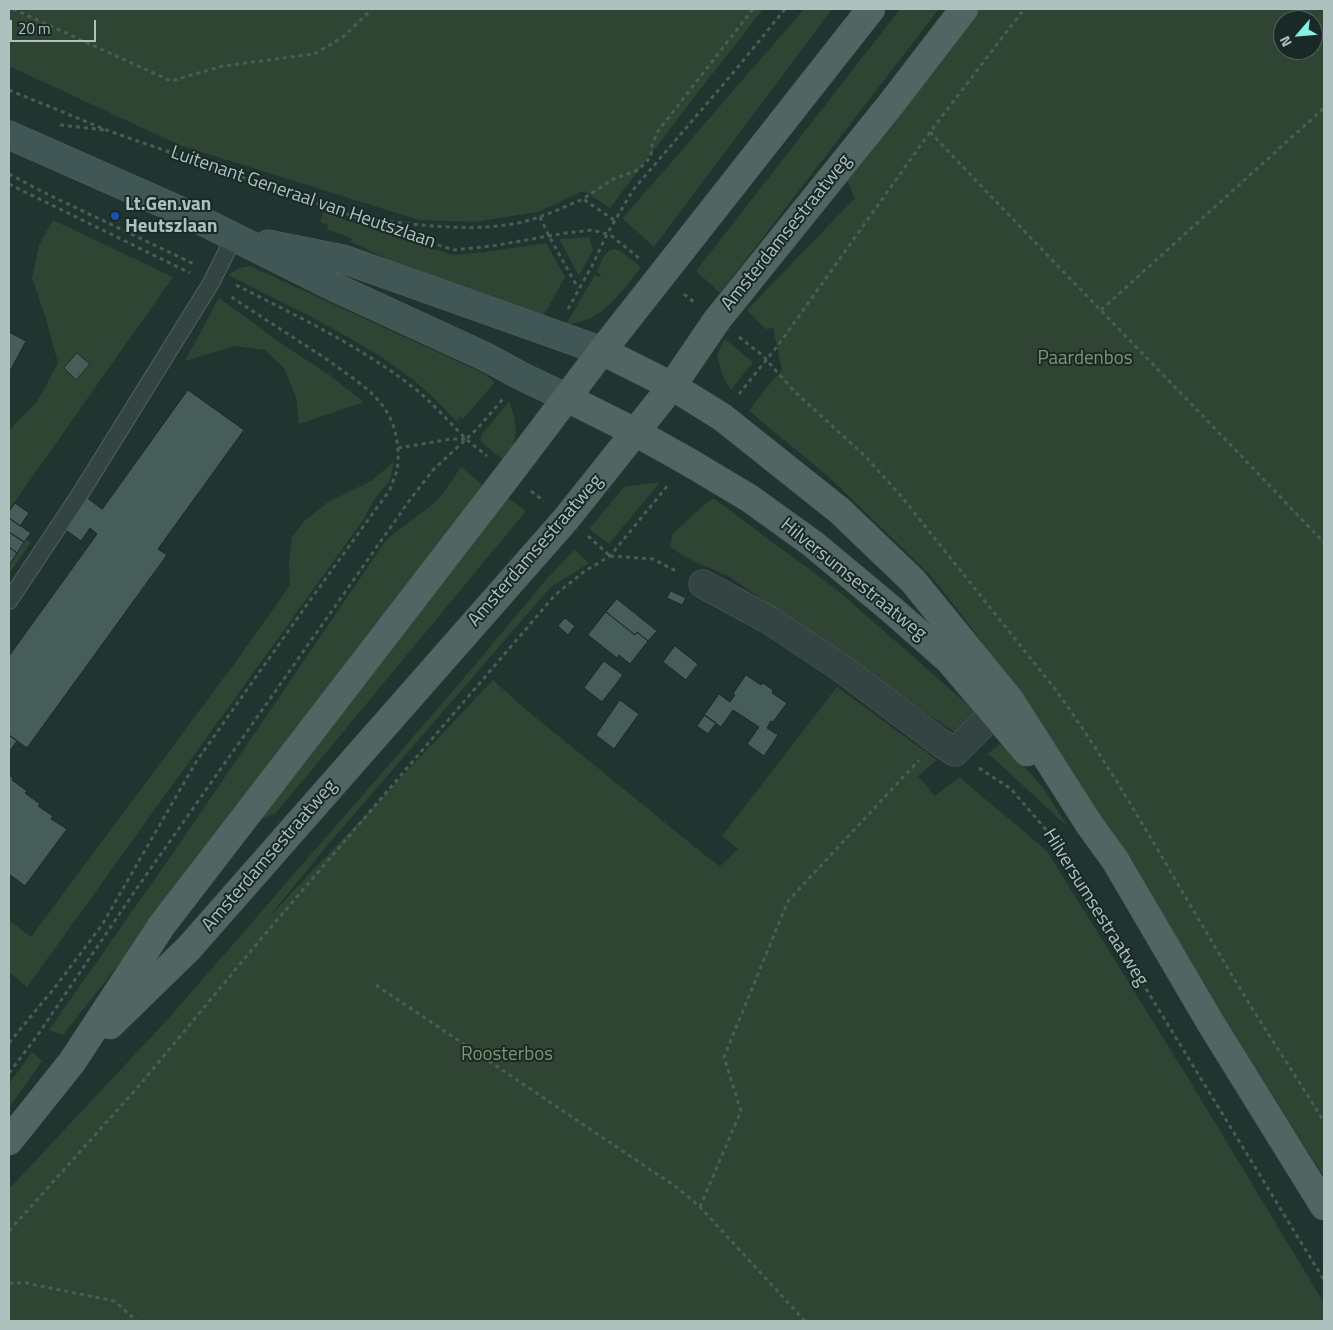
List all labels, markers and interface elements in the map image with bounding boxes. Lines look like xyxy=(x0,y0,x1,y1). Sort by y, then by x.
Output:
scale bar xyxy=(12,10,99,42)
north arrow xyxy=(1273,10,1323,60)
text: 20 m xyxy=(18,17,51,40)
text: N xyxy=(1274,33,1297,51)
street label: Luitenant Generaal van Heutszlaan xyxy=(168,142,438,254)
street label: Amsterdamsestraatweg xyxy=(717,150,857,316)
place label: Lt.Gen.van Heutszlaan xyxy=(125,194,218,238)
marker: Lt.Gen.van Heutszlaan xyxy=(109,210,121,222)
park label: Paardenbos xyxy=(1037,348,1133,370)
street label: Amsterdamsestraatweg xyxy=(464,470,608,632)
street label: Hilversumsestraatweg xyxy=(775,514,931,646)
street label: Amsterdamsestraatweg xyxy=(198,775,342,937)
street label: Hilversumsestraatweg xyxy=(1037,825,1153,991)
park label: Roosterbos xyxy=(461,1044,553,1066)

